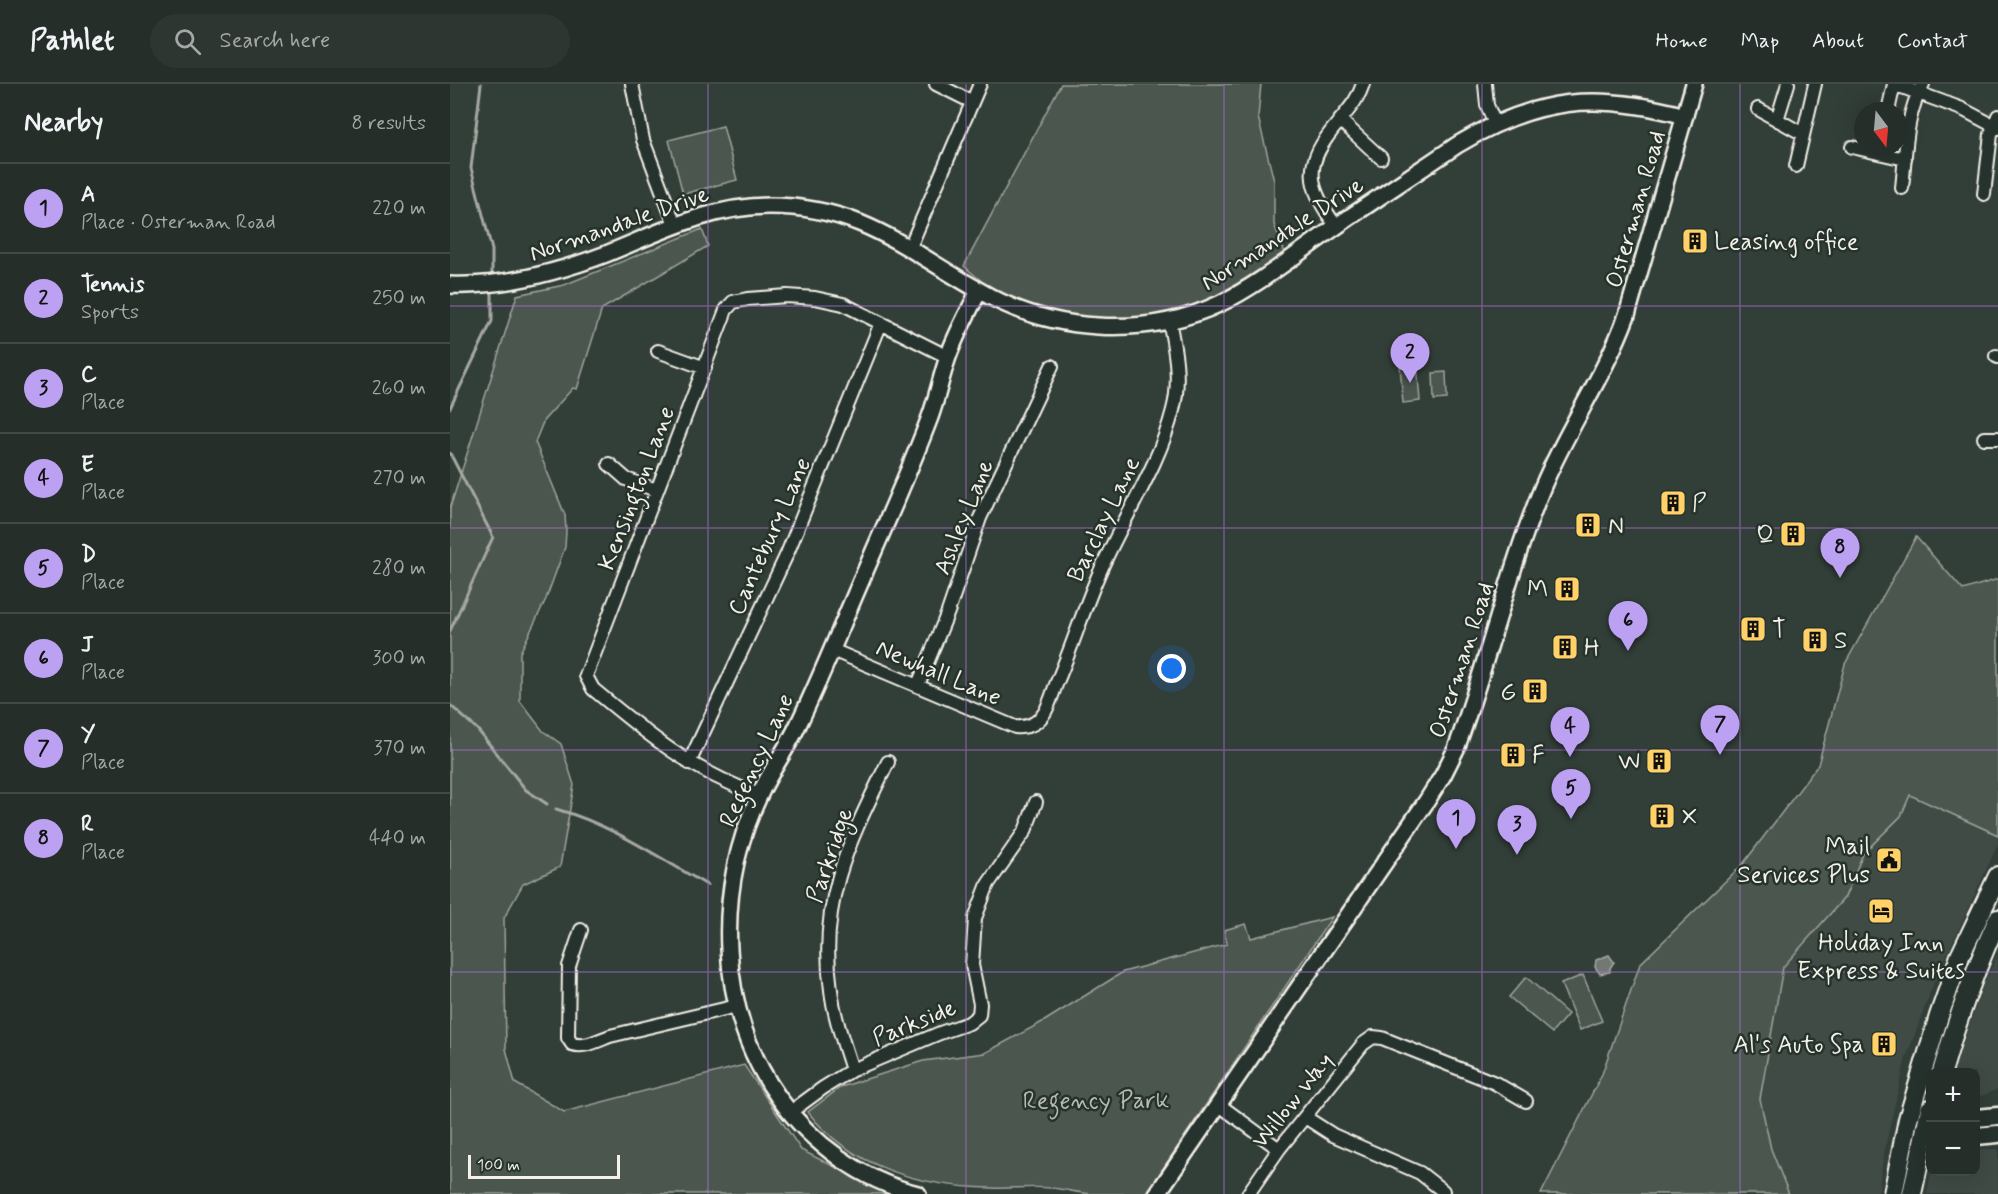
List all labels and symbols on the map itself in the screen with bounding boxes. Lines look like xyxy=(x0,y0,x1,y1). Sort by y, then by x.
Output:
north arrow xyxy=(1854,102,1908,156)
street label: Osterman Road xyxy=(1599,127,1674,292)
street label: Normandale Drive xyxy=(1195,170,1370,298)
street label: Normandale Drive xyxy=(525,179,713,270)
building icon: Leasing office xyxy=(1680,226,1710,256)
place label: Leasing office xyxy=(1714,227,1859,258)
pin: 2 xyxy=(1390,334,1430,383)
street label: Kensington Lane xyxy=(592,402,686,576)
street label: Barclay Lane xyxy=(1061,452,1148,587)
street label: Cantebury Lane xyxy=(722,453,819,620)
street label: Ashley Lane xyxy=(927,455,1002,580)
building icon: P xyxy=(1658,488,1688,518)
place label: P xyxy=(1692,489,1707,520)
building icon: N xyxy=(1573,510,1603,540)
place label: N xyxy=(1608,511,1624,542)
building icon: Q xyxy=(1778,519,1808,549)
place label: Q xyxy=(1756,520,1774,551)
pin: 8 xyxy=(1820,528,1860,578)
building icon: M xyxy=(1552,574,1582,604)
place label: M xyxy=(1527,575,1548,606)
street label: Osterman Road xyxy=(1423,579,1502,742)
pin: 6 xyxy=(1608,602,1648,651)
building icon: T xyxy=(1738,614,1768,644)
place label: T xyxy=(1772,615,1786,646)
building icon: S xyxy=(1800,625,1830,655)
place label: S xyxy=(1834,626,1847,657)
building icon: H xyxy=(1550,632,1580,662)
street label: Newhall Lane xyxy=(871,633,1006,714)
place label: H xyxy=(1584,633,1600,664)
your location xyxy=(1157,654,1186,683)
building icon: G xyxy=(1520,676,1550,706)
place label: G xyxy=(1500,677,1516,708)
street label: Regency Lane xyxy=(713,689,805,834)
pin: 7 xyxy=(1700,706,1740,755)
pin: 4 xyxy=(1550,708,1590,757)
building icon: F xyxy=(1498,740,1528,770)
place label: F xyxy=(1532,741,1545,772)
building icon: W xyxy=(1644,746,1674,776)
place label: W xyxy=(1618,747,1640,778)
pin: 5 xyxy=(1552,770,1590,819)
pin: 1 xyxy=(1436,800,1476,849)
building icon: X xyxy=(1647,801,1677,831)
place label: X xyxy=(1682,802,1697,833)
street label: Parkridge xyxy=(800,804,863,908)
pin: 3 xyxy=(1498,806,1536,855)
place label: Mail Services Plus xyxy=(1737,832,1870,891)
public building icon: Mail Services Plus xyxy=(1874,845,1904,875)
hotel icon: Holiday Inn Express & Suites xyxy=(1866,896,1896,926)
place label: Holiday Inn Express & Suites xyxy=(1797,928,1965,987)
street label: Parkside xyxy=(868,993,961,1054)
building icon: Al's Auto Spa xyxy=(1869,1029,1899,1059)
place label: Al's Auto Spa xyxy=(1733,1030,1864,1061)
street label: Willow Way xyxy=(1245,1047,1341,1155)
park label: Regency Park xyxy=(1023,1086,1169,1120)
scale bar xyxy=(468,1152,620,1180)

